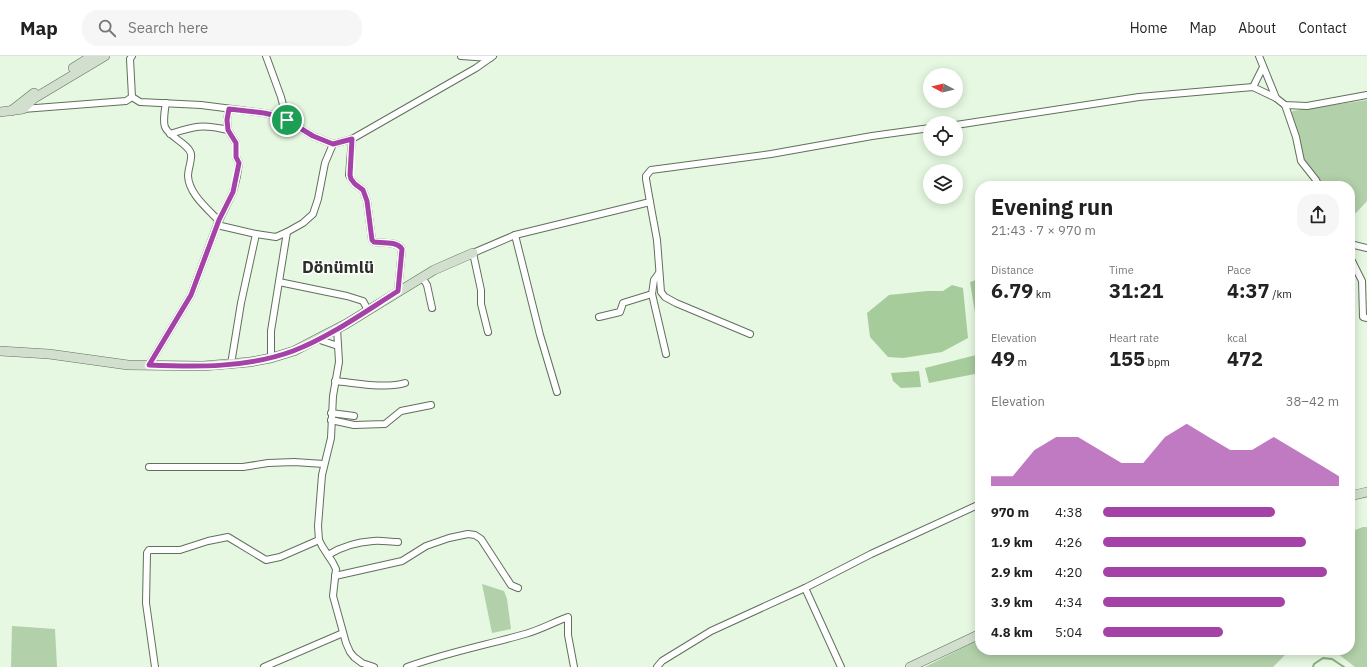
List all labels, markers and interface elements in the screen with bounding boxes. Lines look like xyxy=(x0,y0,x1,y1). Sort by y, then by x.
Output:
search box xyxy=(82,10,362,46)
text: Map xyxy=(20,16,58,40)
icon: search xyxy=(96,17,118,39)
text: Search here xyxy=(128,18,208,37)
text: Home xyxy=(1130,19,1167,37)
text: Map xyxy=(1189,19,1216,37)
text: About xyxy=(1238,19,1276,37)
text: Contact xyxy=(1298,19,1347,37)
north arrow xyxy=(923,68,963,108)
map controls xyxy=(923,68,963,204)
pin xyxy=(270,103,304,137)
icon: arrive xyxy=(276,109,298,131)
button: locate xyxy=(923,116,963,156)
button: layers xyxy=(923,164,963,204)
text: Evening run xyxy=(991,192,1113,221)
button: share xyxy=(1297,194,1339,236)
text: 21:43 · 7 × 970 m xyxy=(991,222,1096,239)
district label: Dönümlü xyxy=(302,256,374,278)
text: Distance xyxy=(991,263,1034,277)
text: Time xyxy=(1109,263,1134,277)
text: Pace xyxy=(1227,263,1251,277)
text: 6.79 xyxy=(991,277,1033,304)
text: 31:21 xyxy=(1109,277,1164,304)
text: 4:37 xyxy=(1227,277,1270,304)
text: km xyxy=(1033,287,1051,301)
text: /km xyxy=(1270,287,1292,301)
text: Elevation xyxy=(991,331,1037,345)
text: Heart rate xyxy=(1109,331,1159,345)
text: kcal xyxy=(1227,331,1247,345)
text: 49 xyxy=(991,345,1015,372)
text: 155 xyxy=(1109,345,1145,372)
text: 472 xyxy=(1227,345,1263,372)
text: m xyxy=(1015,355,1027,369)
text: bpm xyxy=(1145,355,1170,369)
text: Elevation xyxy=(991,393,1045,410)
text: 38–42 m xyxy=(1286,393,1339,410)
text: 970 m xyxy=(991,504,1029,521)
text: 4:38 xyxy=(1055,504,1082,521)
text: 1.9 km xyxy=(991,534,1033,551)
text: 4:26 xyxy=(1055,534,1082,551)
text: 2.9 km xyxy=(991,564,1033,581)
text: 4:20 xyxy=(1055,564,1082,581)
text: 3.9 km xyxy=(991,594,1033,611)
text: 4:34 xyxy=(1055,594,1082,611)
text: 4.8 km xyxy=(991,624,1033,641)
text: 5:04 xyxy=(1055,624,1082,641)

